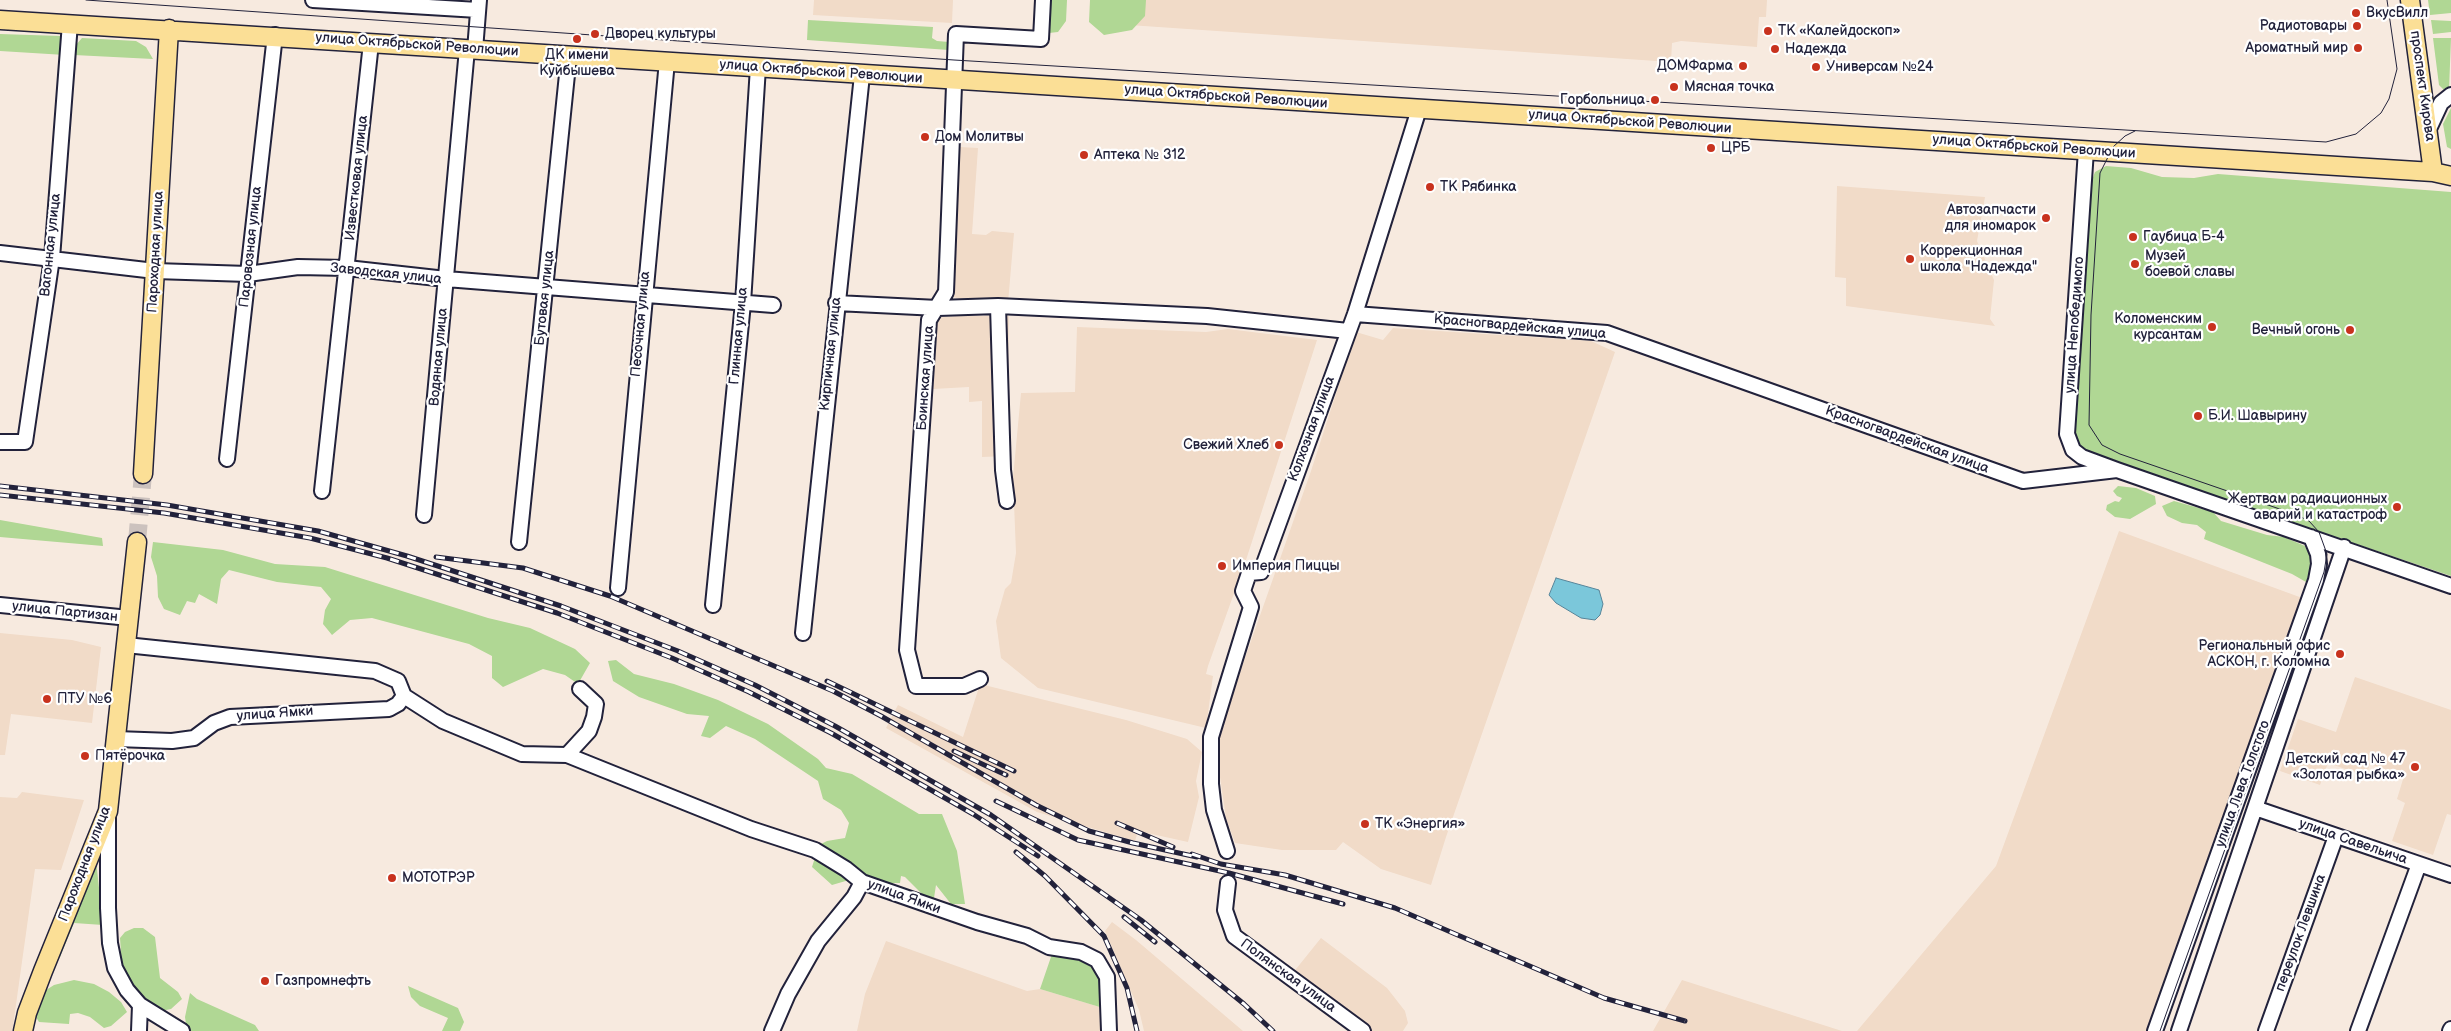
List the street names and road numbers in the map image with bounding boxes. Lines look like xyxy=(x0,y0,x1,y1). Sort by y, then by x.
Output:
street label: улица Октябрьской Революции xyxy=(315,30,519,60)
street label: проспект Кирова xyxy=(2406,30,2438,142)
street label: улица Октябрьской Революции xyxy=(719,57,923,87)
street label: улица Октябрьской Революции xyxy=(1124,82,1328,112)
street label: улица Октябрьской Революции xyxy=(1528,107,1732,137)
street label: Известковая улица xyxy=(342,114,372,242)
street label: улица Октябрьской Революции xyxy=(1932,132,2136,162)
street label: Паровозная улица xyxy=(236,186,266,308)
street label: Пароходная улица xyxy=(144,191,168,313)
street label: Вагонная улица xyxy=(37,192,65,298)
street label: Бутовая улица xyxy=(532,250,558,346)
street label: улица Непобедимого xyxy=(2062,256,2088,394)
street label: Заводская улица xyxy=(329,260,443,288)
street label: Песочная улица xyxy=(628,270,654,378)
street label: Глинная улица xyxy=(726,287,752,385)
street label: Кирпичная улица xyxy=(817,296,845,412)
street label: Водяная улица xyxy=(426,307,452,407)
street label: Красногвардейская улица xyxy=(1433,311,1607,343)
street label: Боинская улица xyxy=(914,325,938,431)
street label: Колхозная улица xyxy=(1285,374,1339,484)
street label: Красногвардейская улица xyxy=(1823,403,1991,477)
street label: улица Партизан xyxy=(11,598,119,626)
street label: улица Ямки xyxy=(236,703,314,725)
street label: улица Льва Толстого xyxy=(2212,718,2274,850)
street label: Пароходная улица xyxy=(55,804,115,924)
street label: улица Савельича xyxy=(2297,816,2409,868)
street label: переулок Левшина xyxy=(2272,872,2330,994)
street label: улица Ямки xyxy=(865,876,943,918)
street label: Полянская улица xyxy=(1237,936,1339,1016)

